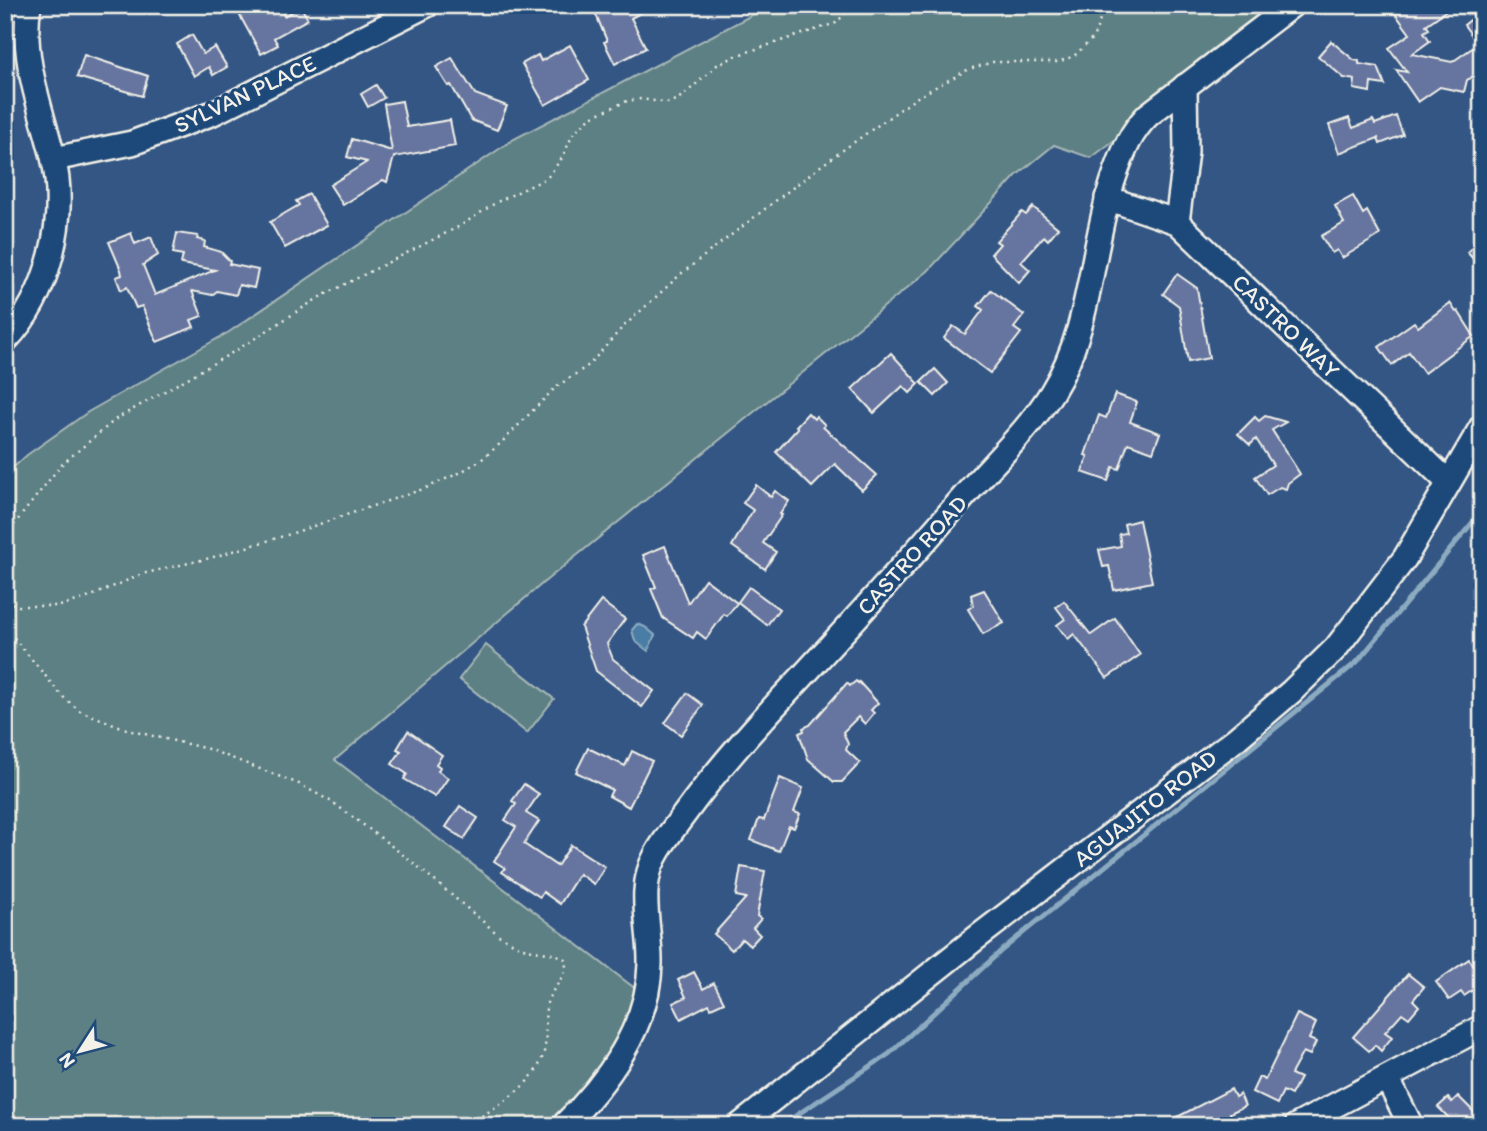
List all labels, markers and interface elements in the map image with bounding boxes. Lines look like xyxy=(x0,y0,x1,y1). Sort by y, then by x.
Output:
street label: SYLVAN PLACE xyxy=(170,49,321,139)
street label: CASTRO WAY xyxy=(1226,268,1346,384)
street label: CASTRO ROAD xyxy=(851,489,973,621)
street label: AGUAJITO ROAD xyxy=(1068,743,1222,873)
north arrow xyxy=(46,1016,116,1086)
text: N xyxy=(54,1049,80,1073)

